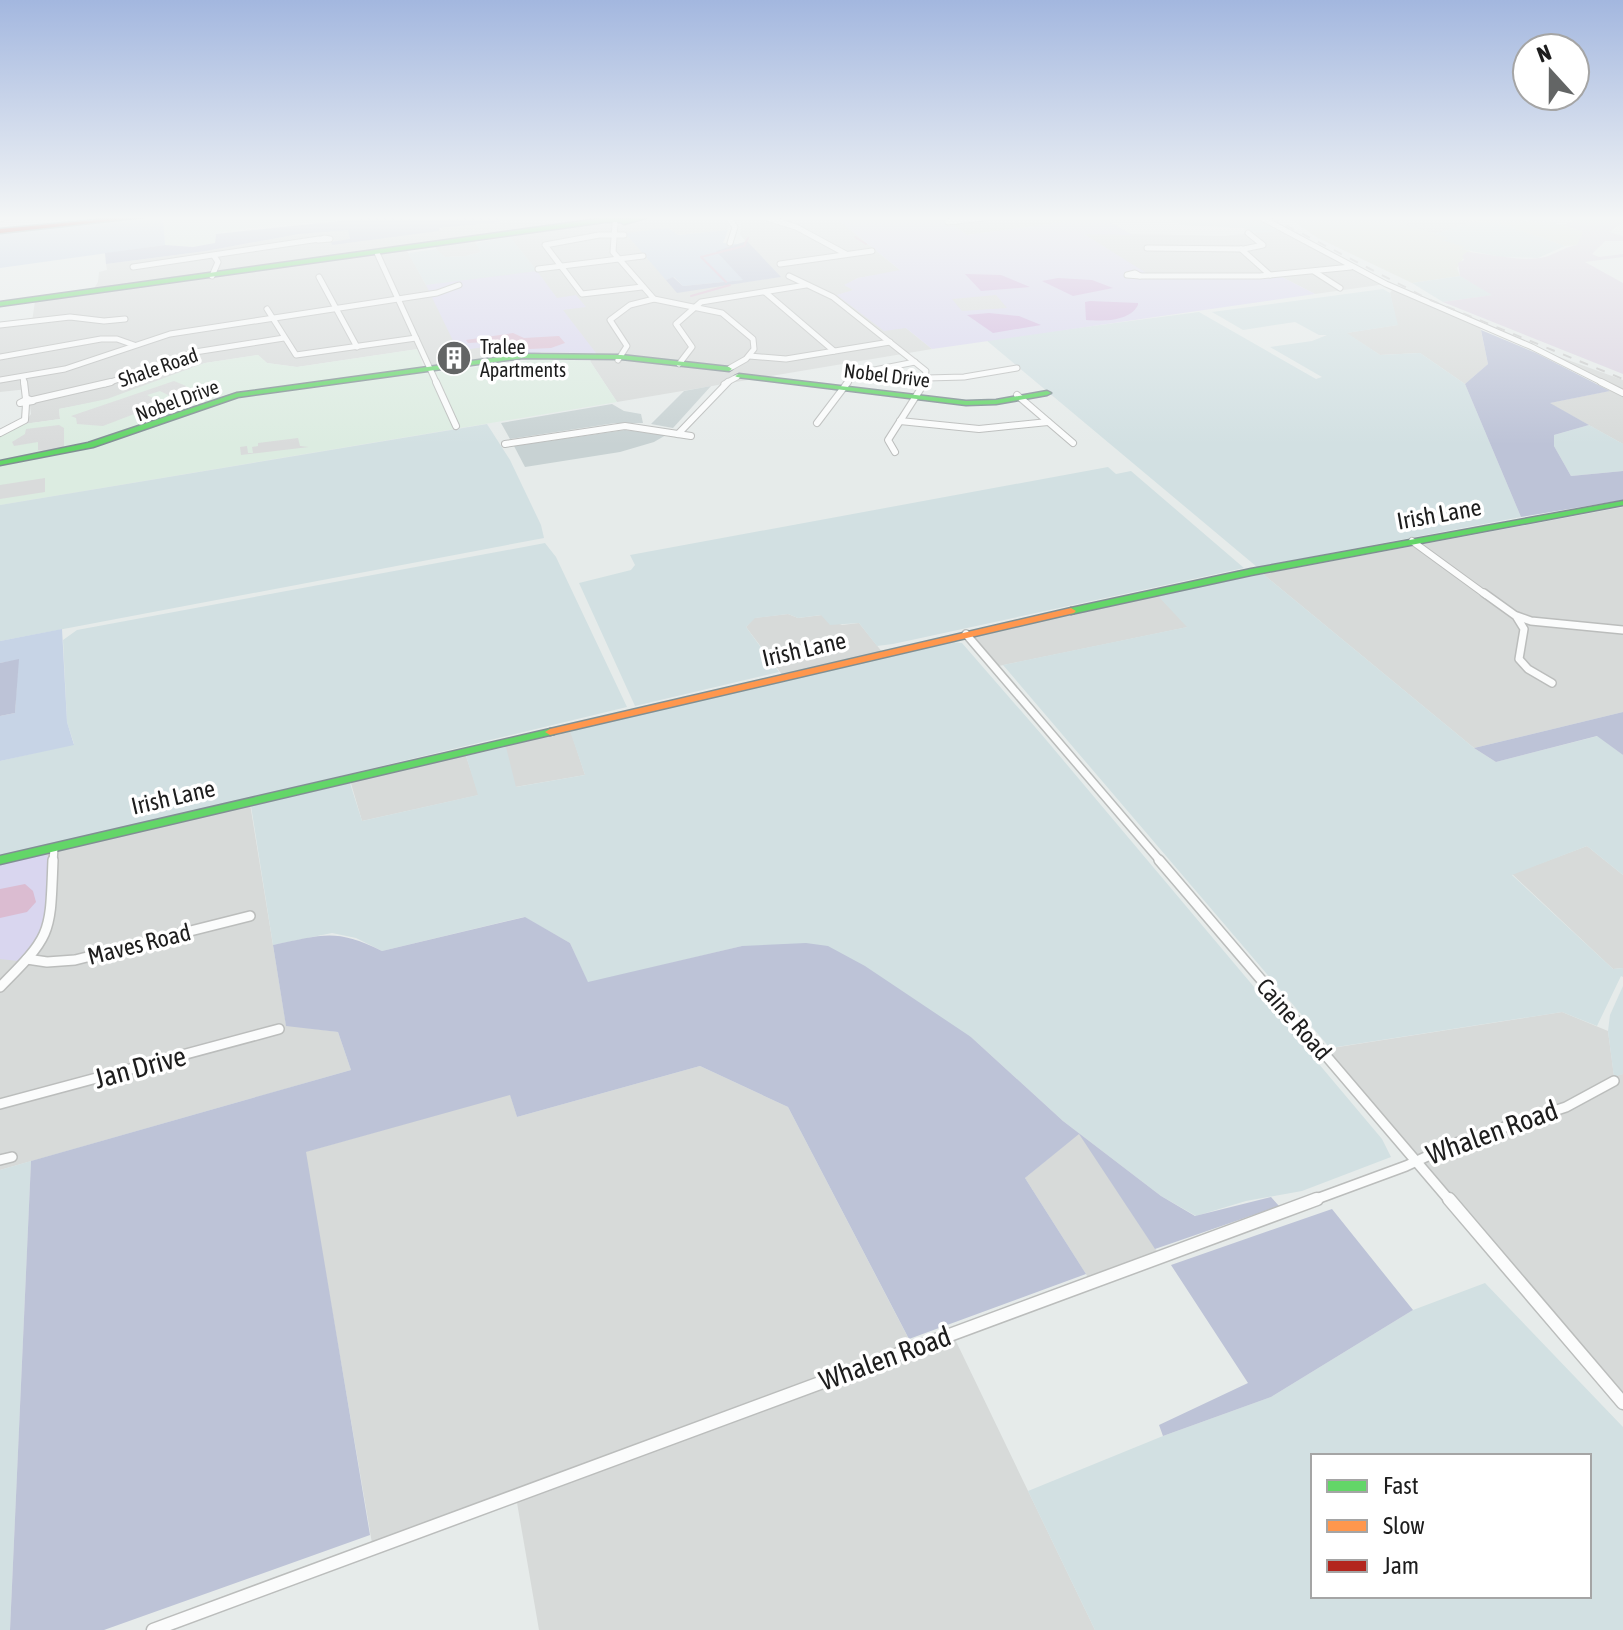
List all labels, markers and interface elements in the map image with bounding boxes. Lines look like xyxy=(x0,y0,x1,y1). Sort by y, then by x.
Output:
north arrow xyxy=(1511,32,1591,112)
text: N xyxy=(1533,39,1555,68)
place label: Tralee Apartments xyxy=(480,335,566,381)
building icon: Tralee Apartments xyxy=(435,339,473,377)
street label: Shale Road xyxy=(115,343,201,391)
street label: Nobel Drive xyxy=(843,358,931,392)
street label: Nobel Drive xyxy=(132,374,222,426)
street label: Irish Lane xyxy=(1395,493,1483,535)
street label: Irish Lane xyxy=(759,626,849,672)
street label: Irish Lane xyxy=(128,774,218,820)
street label: Maves Road xyxy=(85,918,193,970)
street label: Caine Road xyxy=(1251,973,1337,1065)
street label: Jan Drive xyxy=(91,1039,189,1095)
street label: Whalen Road xyxy=(1422,1093,1562,1171)
street label: Whalen Road xyxy=(815,1319,955,1397)
legend xyxy=(1311,1454,1591,1598)
text: Fast xyxy=(1383,1472,1419,1499)
text: Slow xyxy=(1383,1512,1425,1539)
text: Jam xyxy=(1383,1552,1419,1579)

